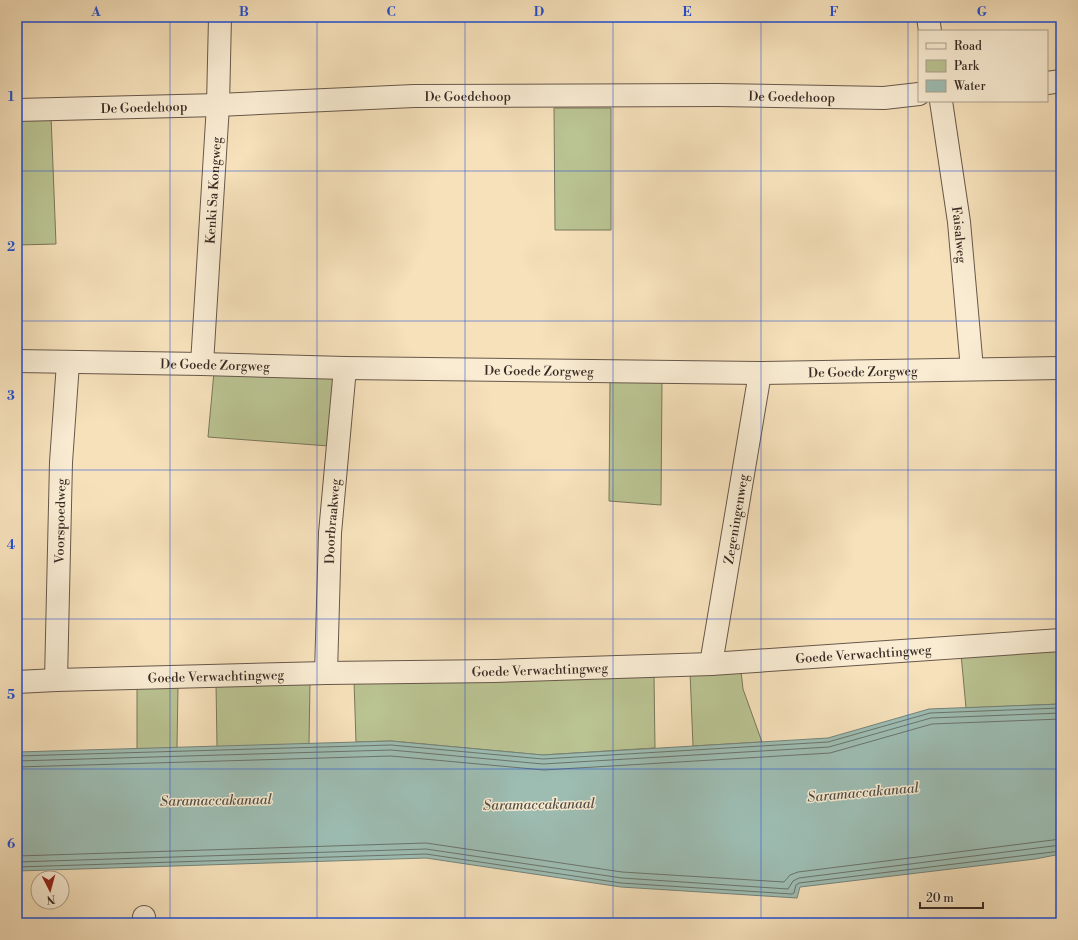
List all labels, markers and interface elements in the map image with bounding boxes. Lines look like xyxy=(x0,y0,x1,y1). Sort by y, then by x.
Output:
text: A xyxy=(90,4,101,20)
text: B xyxy=(239,4,249,20)
text: C xyxy=(386,4,396,20)
text: D xyxy=(534,4,544,20)
text: E xyxy=(682,4,692,20)
text: F xyxy=(829,4,839,20)
text: G xyxy=(977,4,988,20)
legend xyxy=(918,30,1048,102)
text: Road xyxy=(954,39,982,54)
text: Park xyxy=(954,59,980,74)
text: Water xyxy=(953,79,986,94)
text: 1 xyxy=(8,89,15,105)
street label: De Goedehoop xyxy=(424,89,511,105)
street label: De Goedehoop xyxy=(748,89,835,106)
street label: De Goedehoop xyxy=(100,99,188,117)
street label: Kenki Sa Kongweg xyxy=(202,136,225,245)
street label: Faisalweg xyxy=(948,205,970,264)
text: 2 xyxy=(7,239,15,255)
street label: De Goede Zorgweg xyxy=(160,356,270,375)
street label: De Goede Zorgweg xyxy=(484,363,594,380)
street label: De Goede Zorgweg xyxy=(808,363,918,381)
text: 3 xyxy=(7,388,15,404)
street label: Zegeningenweg xyxy=(721,473,752,565)
street label: Voorspoedweg xyxy=(52,478,70,565)
street label: Doorbraakweg xyxy=(322,478,344,564)
text: 4 xyxy=(7,537,16,553)
street label: Goede Verwachtingweg xyxy=(795,642,932,667)
street label: Goede Verwachtingweg xyxy=(472,660,609,680)
street label: Goede Verwachtingweg xyxy=(148,667,285,687)
text: 5 xyxy=(7,687,15,703)
water label: Saramaccakanaal xyxy=(806,779,920,807)
water label: Saramaccakanaal xyxy=(160,791,273,811)
water label: Saramaccakanaal xyxy=(483,795,596,815)
text: 6 xyxy=(7,836,15,852)
north arrow xyxy=(30,870,70,910)
scale bar xyxy=(920,884,983,910)
text: 20 m xyxy=(926,891,954,906)
text: N xyxy=(46,892,56,906)

